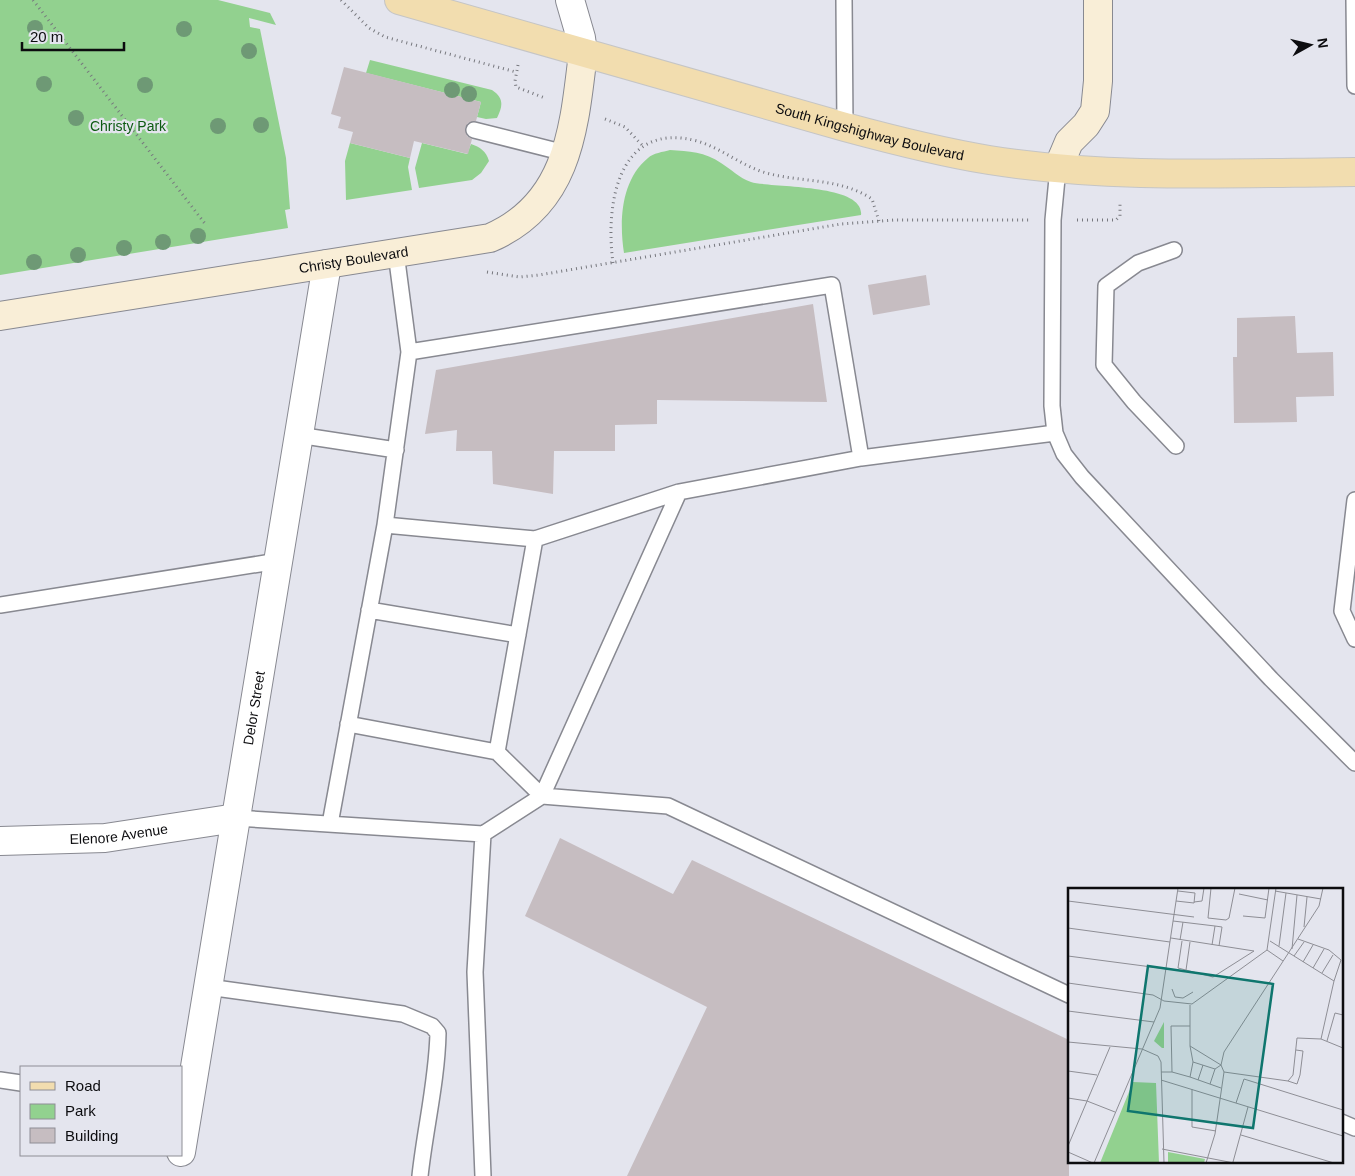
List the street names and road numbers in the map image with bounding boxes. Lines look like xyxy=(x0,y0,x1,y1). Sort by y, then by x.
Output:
street label: South Kingshighway Boulevard xyxy=(774,100,965,163)
street label: Christy Boulevard xyxy=(298,243,409,276)
street label: Delor Street xyxy=(240,670,268,746)
street label: Elenore Avenue xyxy=(69,821,169,847)

